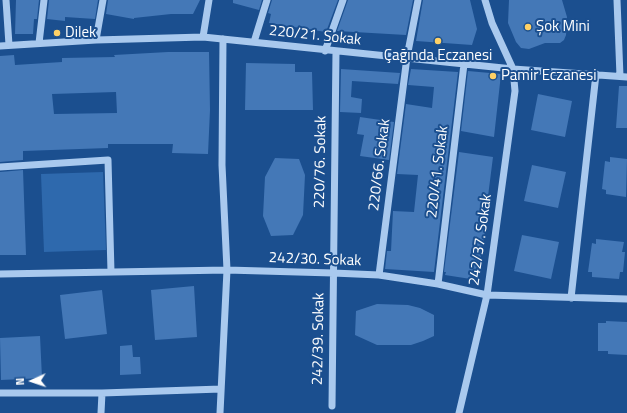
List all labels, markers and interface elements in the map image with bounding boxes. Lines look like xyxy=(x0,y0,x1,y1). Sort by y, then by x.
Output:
place label: Şok Mini xyxy=(536,18,590,36)
street label: 220/21. Sokak xyxy=(268,22,362,50)
marker: Şok Mini xyxy=(523,22,533,32)
place label: Dilek xyxy=(65,24,96,42)
marker: Dilek xyxy=(52,28,62,38)
marker: Çağında Eczanesi xyxy=(433,36,443,46)
place label: Çağında Eczanesi xyxy=(384,47,492,65)
place label: Pamir Eczanesi xyxy=(501,67,597,85)
marker: Pamir Eczanesi xyxy=(488,71,498,81)
street label: 220/76. Sokak xyxy=(311,116,331,208)
street label: 220/66. Sokak xyxy=(365,118,395,212)
street label: 220/41. Sokak xyxy=(423,125,453,219)
street label: 242/37. Sokak xyxy=(466,193,496,287)
street label: 242/30. Sokak xyxy=(268,249,362,271)
street label: 242/39. Sokak xyxy=(309,293,329,385)
north arrow xyxy=(12,361,52,401)
text: N xyxy=(12,377,28,386)

